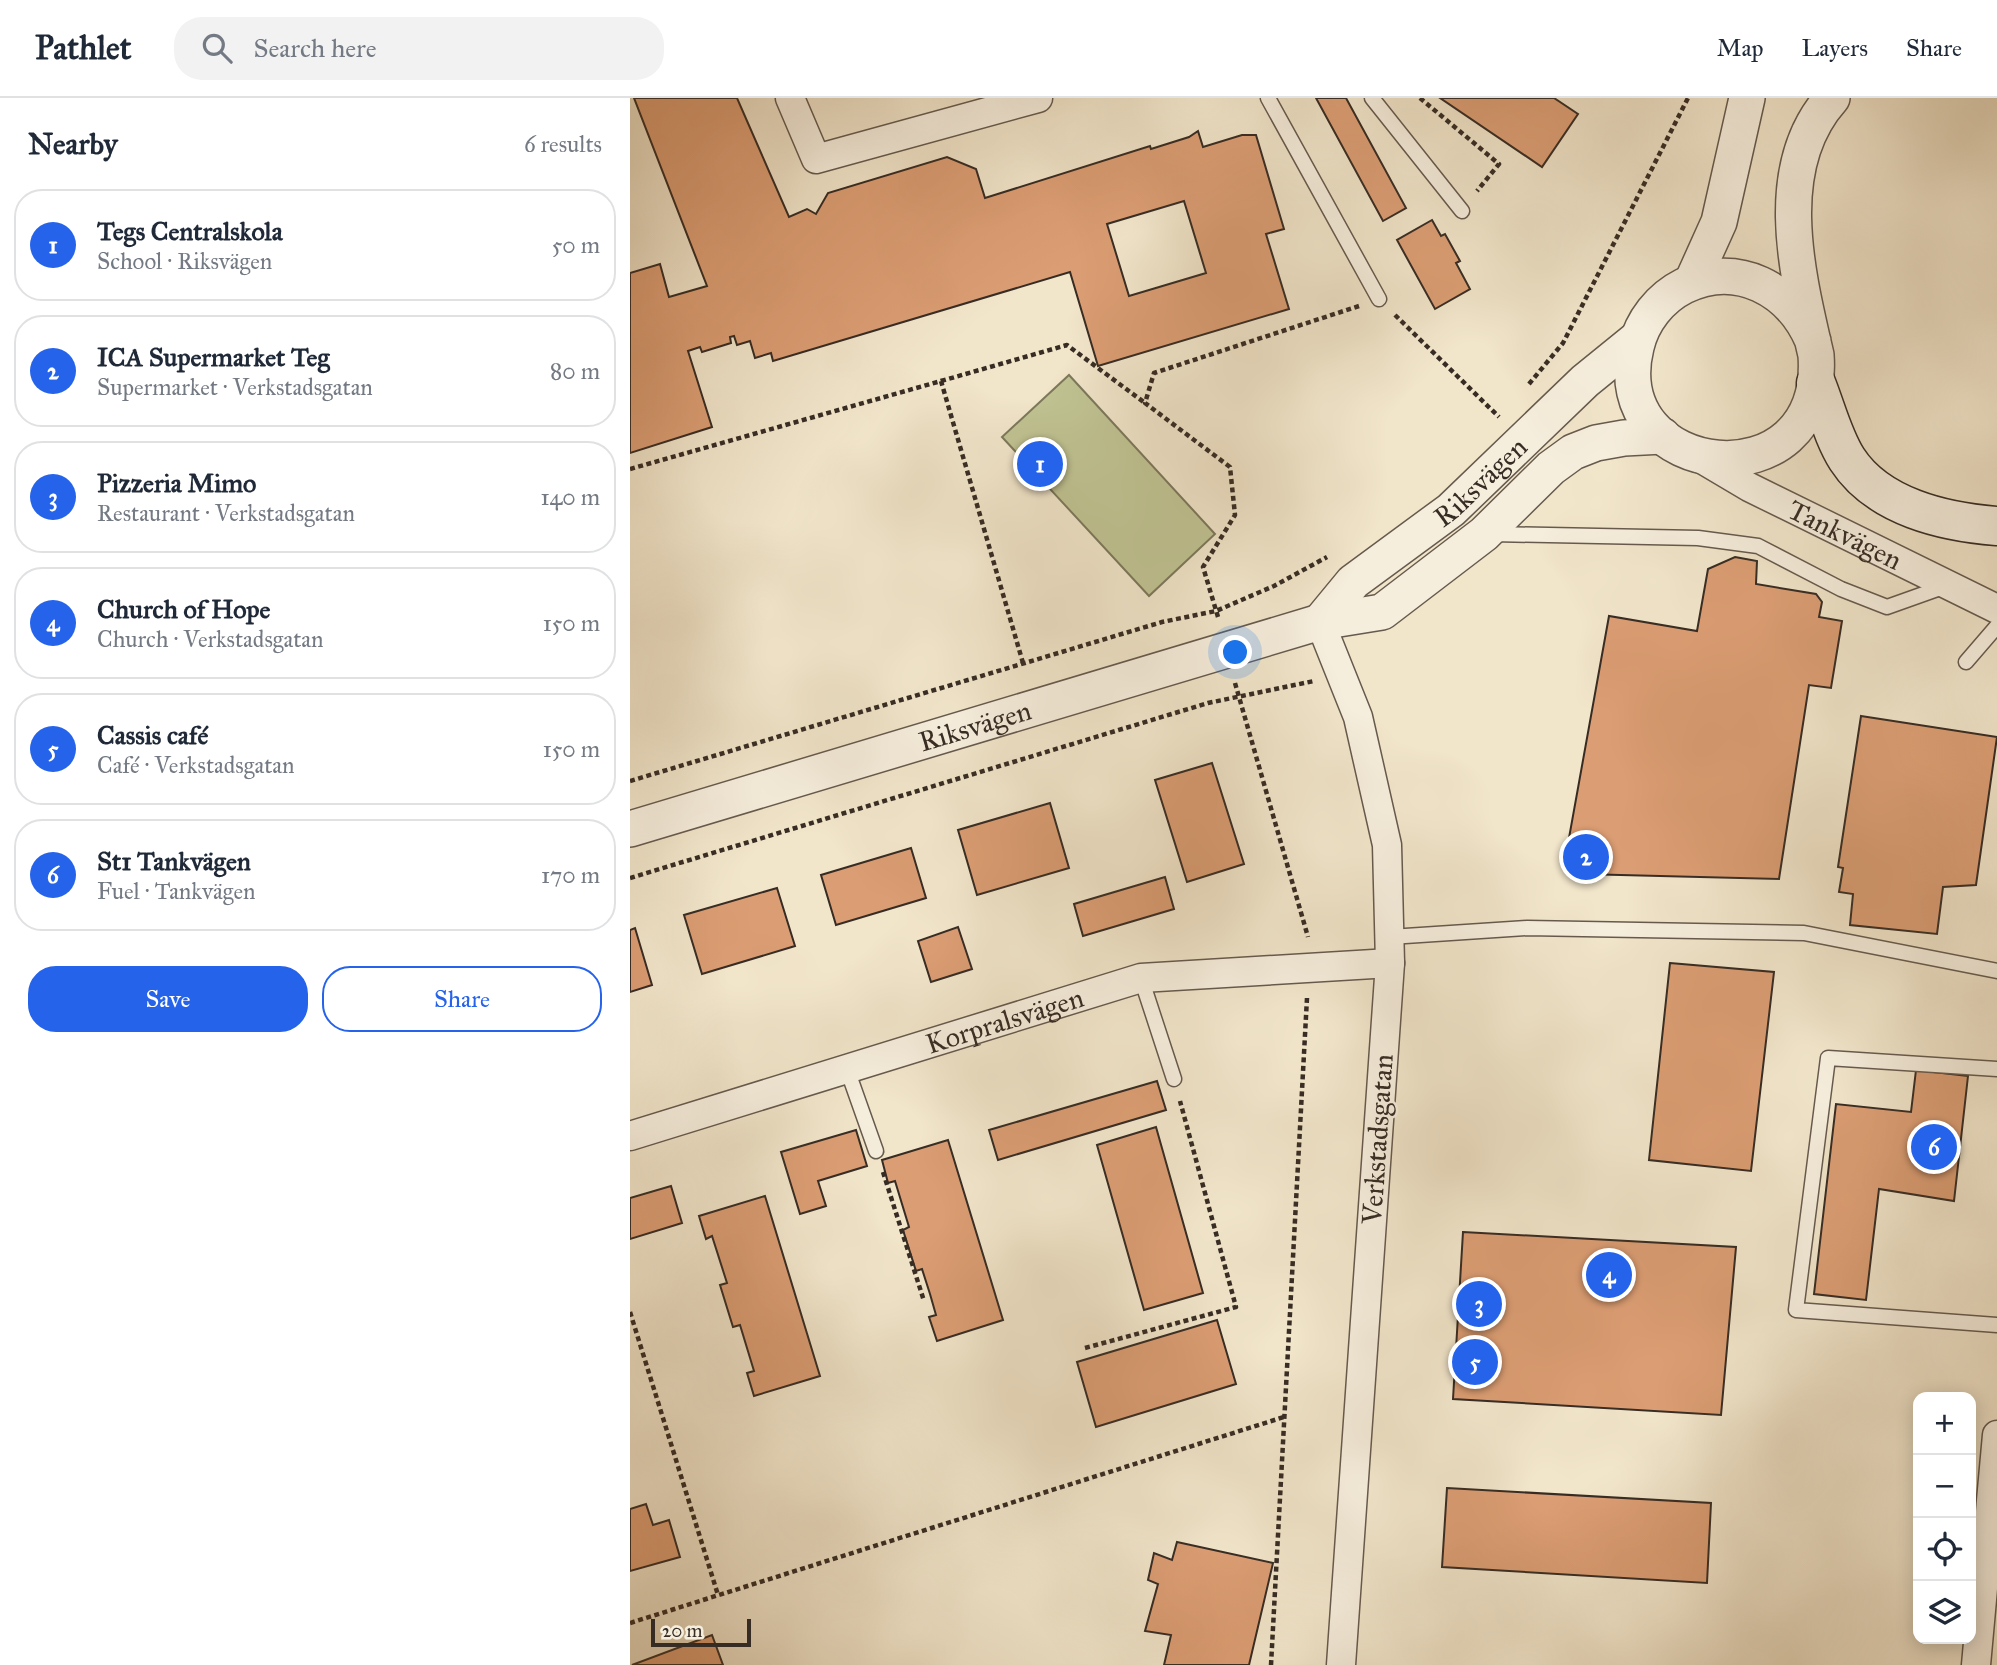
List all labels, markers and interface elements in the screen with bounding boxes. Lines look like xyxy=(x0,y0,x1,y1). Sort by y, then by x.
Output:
search box xyxy=(174,17,664,80)
text: Pathlet xyxy=(35,28,132,68)
icon: search xyxy=(198,29,236,67)
text: Search here xyxy=(254,32,377,64)
text: Map xyxy=(1717,33,1764,63)
text: Layers xyxy=(1802,33,1868,63)
text: Share xyxy=(1906,33,1962,63)
text: Nearby xyxy=(28,126,118,162)
text: 6 results xyxy=(524,130,602,158)
text: Tegs Centralskola xyxy=(97,215,283,247)
text: 1 xyxy=(48,231,58,259)
text: 50 m xyxy=(552,231,600,259)
text: School · Riksvägen xyxy=(97,247,272,275)
text: ICA Supermarket Teg xyxy=(97,341,330,373)
text: 2 xyxy=(47,357,59,385)
text: 80 m xyxy=(550,357,600,385)
text: Supermarket · Verkstadsgatan xyxy=(97,373,373,401)
street label: Riksvägen xyxy=(1427,429,1534,535)
pin: 1 xyxy=(1017,438,1063,490)
text: Pizzeria Mimo xyxy=(97,467,256,499)
text: 3 xyxy=(48,483,58,511)
text: 140 m xyxy=(540,483,600,511)
street label: Tankvägen xyxy=(1782,492,1908,578)
text: Restaurant · Verkstadsgatan xyxy=(97,499,355,527)
text: Church of Hope xyxy=(97,593,270,625)
text: 4 xyxy=(47,609,59,637)
text: 150 m xyxy=(543,609,600,637)
text: Church · Verkstadsgatan xyxy=(97,625,324,653)
your location xyxy=(1218,635,1252,669)
street label: Riksvägen xyxy=(914,693,1035,759)
text: Cassis café xyxy=(97,719,208,751)
text: 5 xyxy=(48,735,58,763)
text: 150 m xyxy=(543,735,600,763)
text: Café · Verkstadsgatan xyxy=(97,751,294,779)
pin: 2 xyxy=(1563,831,1609,883)
text: St1 Tankvägen xyxy=(97,845,251,877)
text: 6 xyxy=(47,861,59,889)
text: 170 m xyxy=(541,861,600,889)
text: Fuel · Tankvägen xyxy=(97,877,255,905)
button: Save xyxy=(28,966,308,1032)
button: Share xyxy=(322,966,602,1032)
street label: Korpralsvägen xyxy=(921,980,1088,1062)
street label: Verkstadsgatan xyxy=(1354,1053,1401,1226)
pin: 6 xyxy=(1911,1121,1957,1173)
pin: 4 xyxy=(1586,1249,1632,1301)
pin: 3 xyxy=(1456,1278,1502,1330)
pin: 5 xyxy=(1452,1336,1498,1388)
map controls xyxy=(1913,1392,1976,1644)
button: + xyxy=(1913,1392,1976,1455)
button: − xyxy=(1913,1455,1976,1518)
button: locate xyxy=(1913,1518,1976,1581)
button: layers xyxy=(1913,1581,1976,1644)
scale bar xyxy=(651,1616,751,1648)
text: 20 m xyxy=(662,1619,703,1642)

